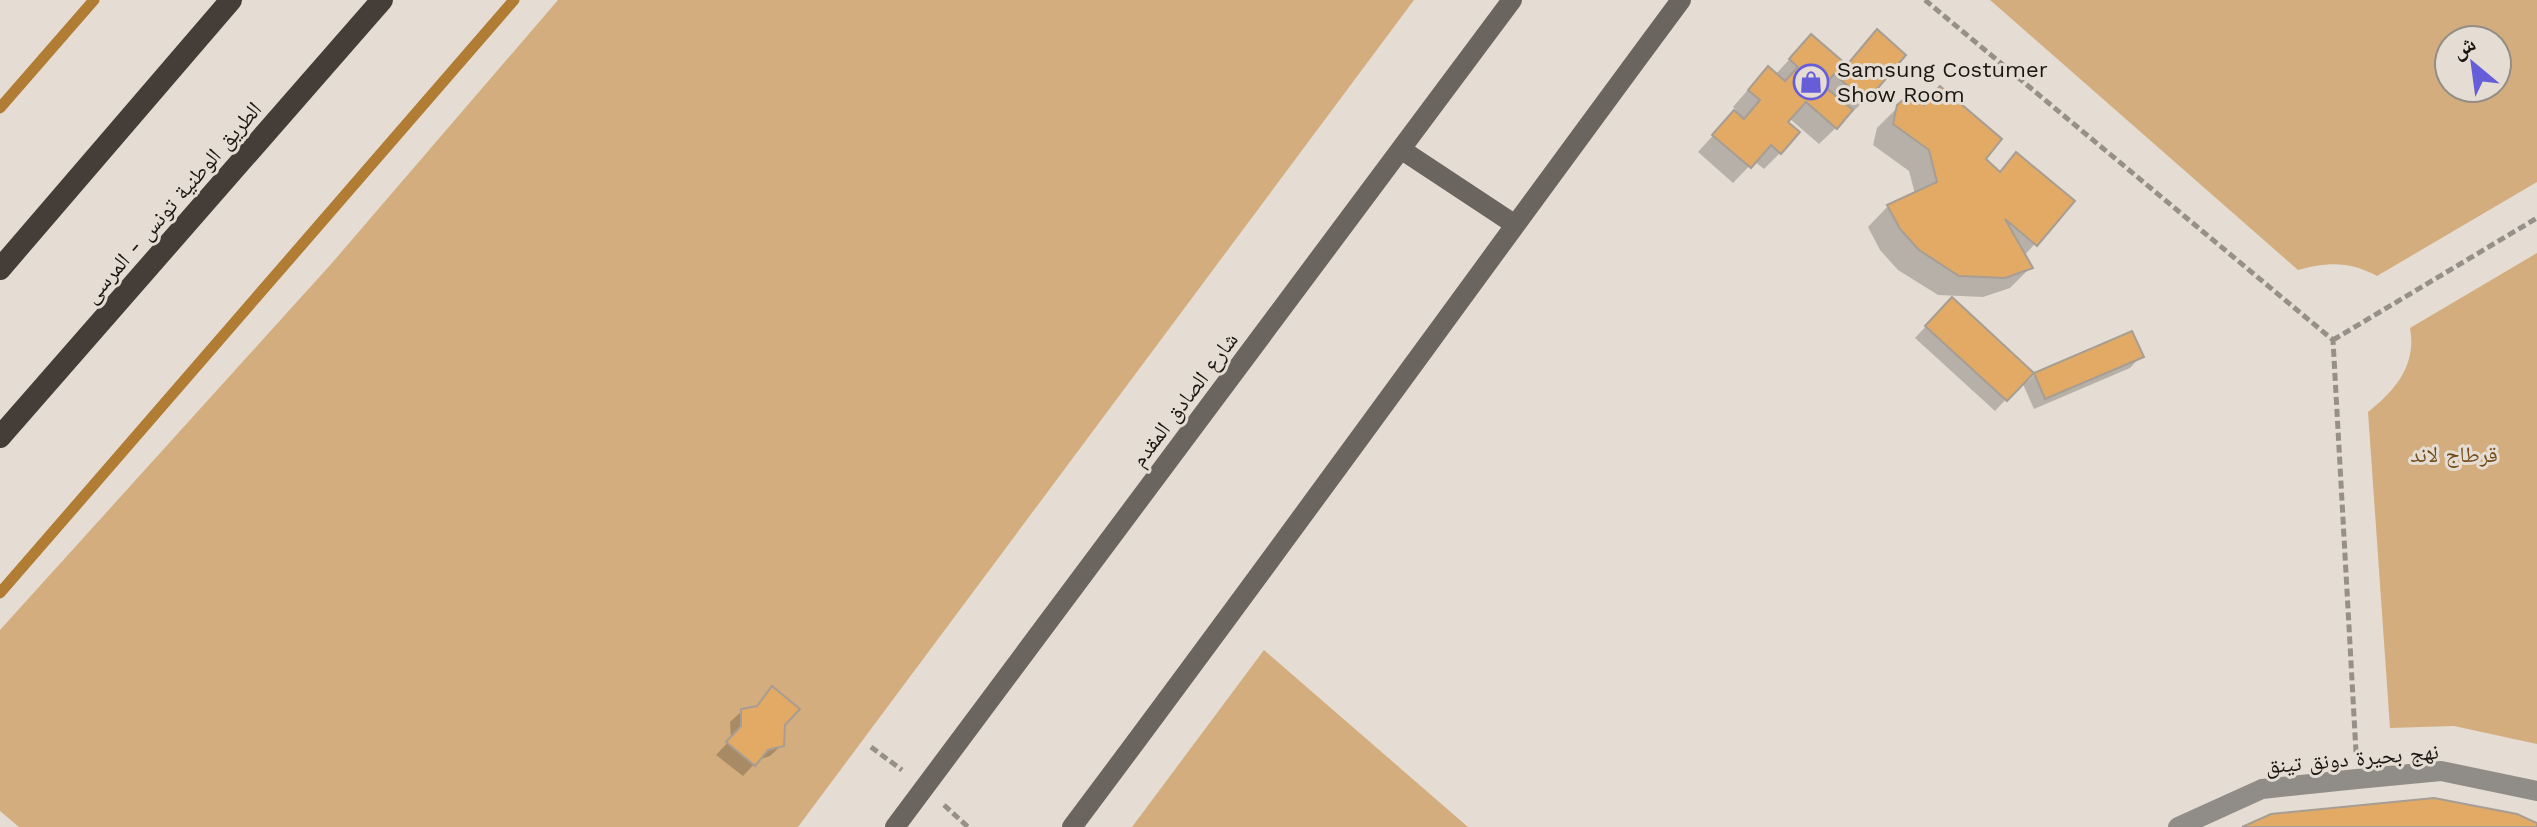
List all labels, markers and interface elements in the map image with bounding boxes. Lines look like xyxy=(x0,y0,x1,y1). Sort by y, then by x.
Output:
north arrow xyxy=(2433,24,2513,104)
text: ش xyxy=(2447,30,2480,64)
place label: Samsung Costumer Show Room xyxy=(1837,57,2048,107)
shop icon: Samsung Costumer Show Room xyxy=(1792,63,1830,101)
street label: الطريق الوطنية تونس - المرسى xyxy=(78,97,267,309)
street label: شارع الصادق المقدم xyxy=(1126,327,1245,472)
park label: قرطاج لاند xyxy=(2410,442,2498,468)
street label: نهج بحيرة دونق تينق xyxy=(2264,738,2440,780)

